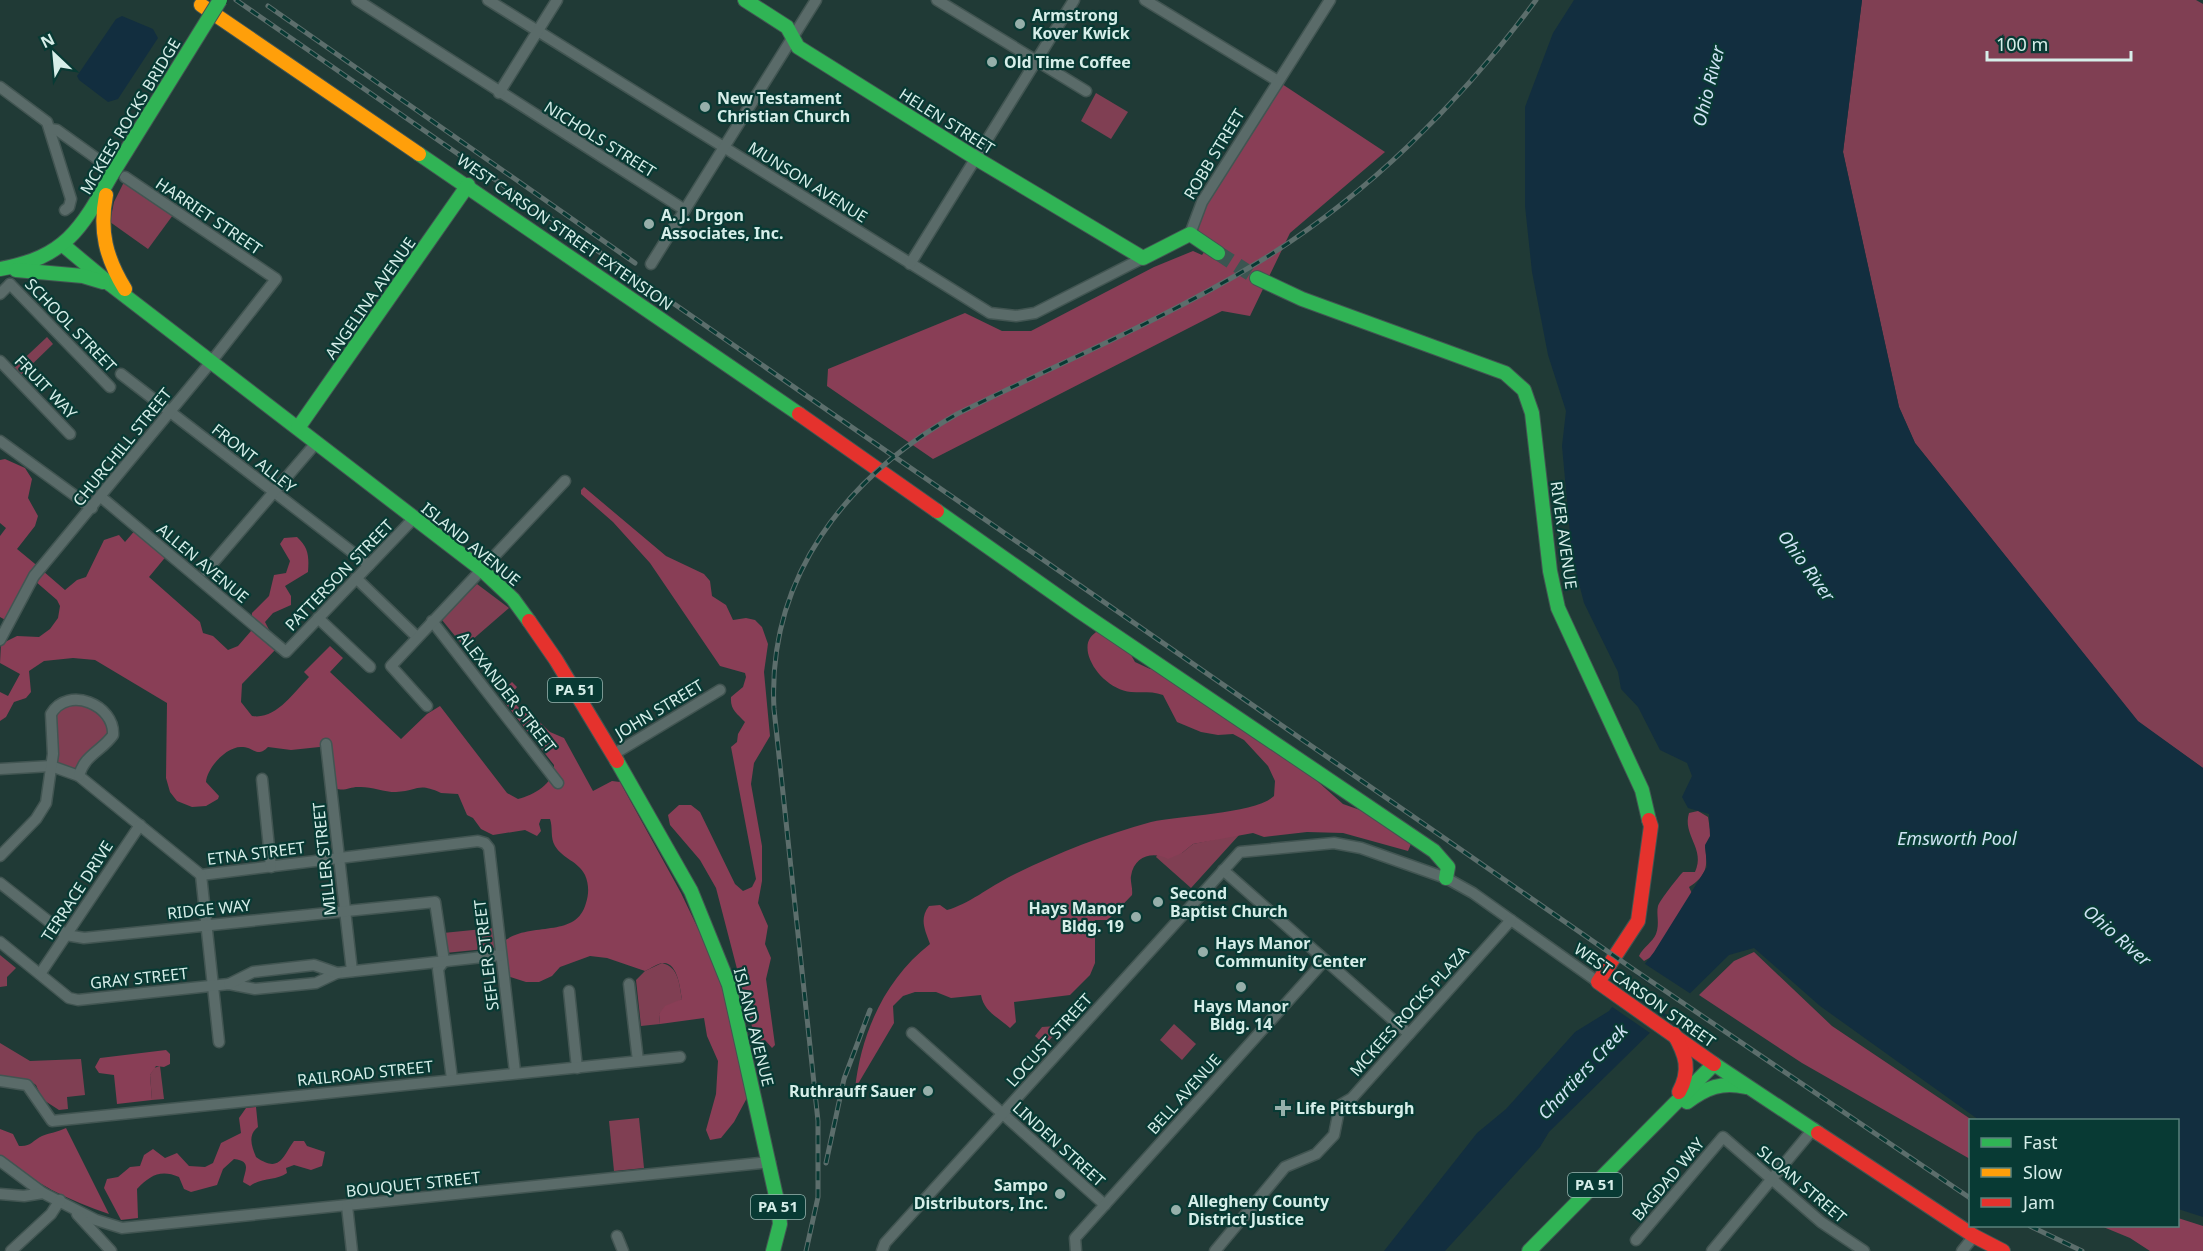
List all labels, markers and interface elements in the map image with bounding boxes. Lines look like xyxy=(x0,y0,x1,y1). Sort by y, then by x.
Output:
place label: Armstrong Kover Kwick xyxy=(1032,4,1130,44)
marker: Armstrong Kover Kwick xyxy=(1013,17,1027,31)
north arrow xyxy=(24,24,84,84)
scale bar xyxy=(1987,24,2131,62)
text: N xyxy=(37,28,58,53)
text: 100 m xyxy=(1996,32,2048,56)
street label: MCKEES ROCKS BRIDGE xyxy=(75,34,185,198)
water label: Ohio River xyxy=(1686,42,1730,129)
place label: Old Time Coffee xyxy=(1004,51,1131,73)
marker: Old Time Coffee xyxy=(985,55,999,69)
street label: HELEN STREET xyxy=(895,83,999,159)
place label: New Testament Christian Church xyxy=(717,87,850,127)
street label: NICHOLS STREET xyxy=(540,96,660,182)
marker: New Testament Christian Church xyxy=(698,100,712,114)
street label: ROBB STREET xyxy=(1178,105,1250,203)
street label: MUNSON AVENUE xyxy=(744,136,872,228)
street label: WEST CARSON STREET EXTENSION xyxy=(453,149,677,315)
street label: HARRIET STREET xyxy=(152,172,267,260)
place label: A. J. Drgon Associates, Inc. xyxy=(661,204,783,244)
marker: A. J. Drgon Associates, Inc. xyxy=(642,217,656,231)
street label: ANGELINA AVENUE xyxy=(320,233,420,363)
street label: SCHOOL STREET xyxy=(21,273,122,377)
street label: FRUIT WAY xyxy=(10,350,83,424)
street label: CHURCHILL STREET xyxy=(67,383,177,511)
street label: FRONT ALLEY xyxy=(207,418,301,498)
street label: RIVER AVENUE xyxy=(1546,480,1582,590)
street label: ISLAND AVENUE xyxy=(417,497,525,591)
street label: PATTERSON STREET xyxy=(280,514,398,635)
street label: ALLEN AVENUE xyxy=(153,518,253,608)
water label: Ohio River xyxy=(1773,525,1841,606)
street label: ALEXANDER STREET xyxy=(453,627,561,757)
street label: JOHN STREET xyxy=(609,674,707,745)
road number: PA 51 xyxy=(548,678,602,702)
street label: MILLER STREET xyxy=(307,801,341,917)
water label: Emsworth Pool xyxy=(1897,826,2017,850)
street label: TERRACE DRIVE xyxy=(36,836,118,946)
street label: ETNA STREET xyxy=(206,836,306,870)
place label: Second Baptist Church xyxy=(1170,882,1288,922)
street label: RIDGE WAY xyxy=(166,894,253,924)
marker: Second Baptist Church xyxy=(1151,895,1165,909)
place label: Hays Manor Bldg. 19 xyxy=(1029,897,1124,937)
street label: SEFLER STREET xyxy=(468,898,504,1012)
water label: Ohio River xyxy=(2079,899,2157,972)
marker: Hays Manor Bldg. 19 xyxy=(1129,910,1143,924)
place label: Hays Manor Community Center xyxy=(1215,932,1366,972)
street label: WEST CARSON STREET xyxy=(1570,938,1720,1052)
street label: MCKEES ROCKS PLAZA xyxy=(1345,941,1474,1081)
marker: Hays Manor Community Center xyxy=(1196,945,1210,959)
street label: GRAY STREET xyxy=(89,962,189,994)
street label: ISLAND AVENUE xyxy=(729,965,779,1089)
marker: Hays Manor Bldg. 14 xyxy=(1234,980,1248,994)
street label: LOCUST STREET xyxy=(1001,989,1097,1091)
place label: Hays Manor Bldg. 14 xyxy=(1193,995,1289,1035)
water label: Chartiers Creek xyxy=(1532,1018,1633,1124)
street label: BELL AVENUE xyxy=(1142,1049,1226,1139)
street label: RAILROAD STREET xyxy=(296,1055,434,1091)
place label: Ruthrauff Sauer xyxy=(789,1080,916,1102)
marker: Ruthrauff Sauer xyxy=(921,1084,935,1098)
street label: LINDEN STREET xyxy=(1008,1097,1110,1191)
place label: Life Pittsburgh xyxy=(1296,1097,1414,1119)
marker: Life Pittsburgh xyxy=(1274,1099,1292,1117)
legend xyxy=(1969,1119,2179,1227)
text: Fast xyxy=(2023,1130,2058,1154)
street label: BAGDAD WAY xyxy=(1627,1132,1710,1225)
street label: SLOAN STREET xyxy=(1753,1140,1851,1228)
text: Slow xyxy=(2023,1160,2062,1184)
street label: BOUQUET STREET xyxy=(345,1166,481,1202)
road number: PA 51 xyxy=(1568,1173,1622,1197)
place label: Sampo Distributors, Inc. xyxy=(914,1174,1048,1214)
marker: Sampo Distributors, Inc. xyxy=(1053,1187,1067,1201)
place label: Allegheny County District Justice xyxy=(1188,1190,1330,1230)
text: Jam xyxy=(2021,1190,2055,1214)
road number: PA 51 xyxy=(751,1195,805,1219)
marker: Allegheny County District Justice xyxy=(1169,1203,1183,1217)

